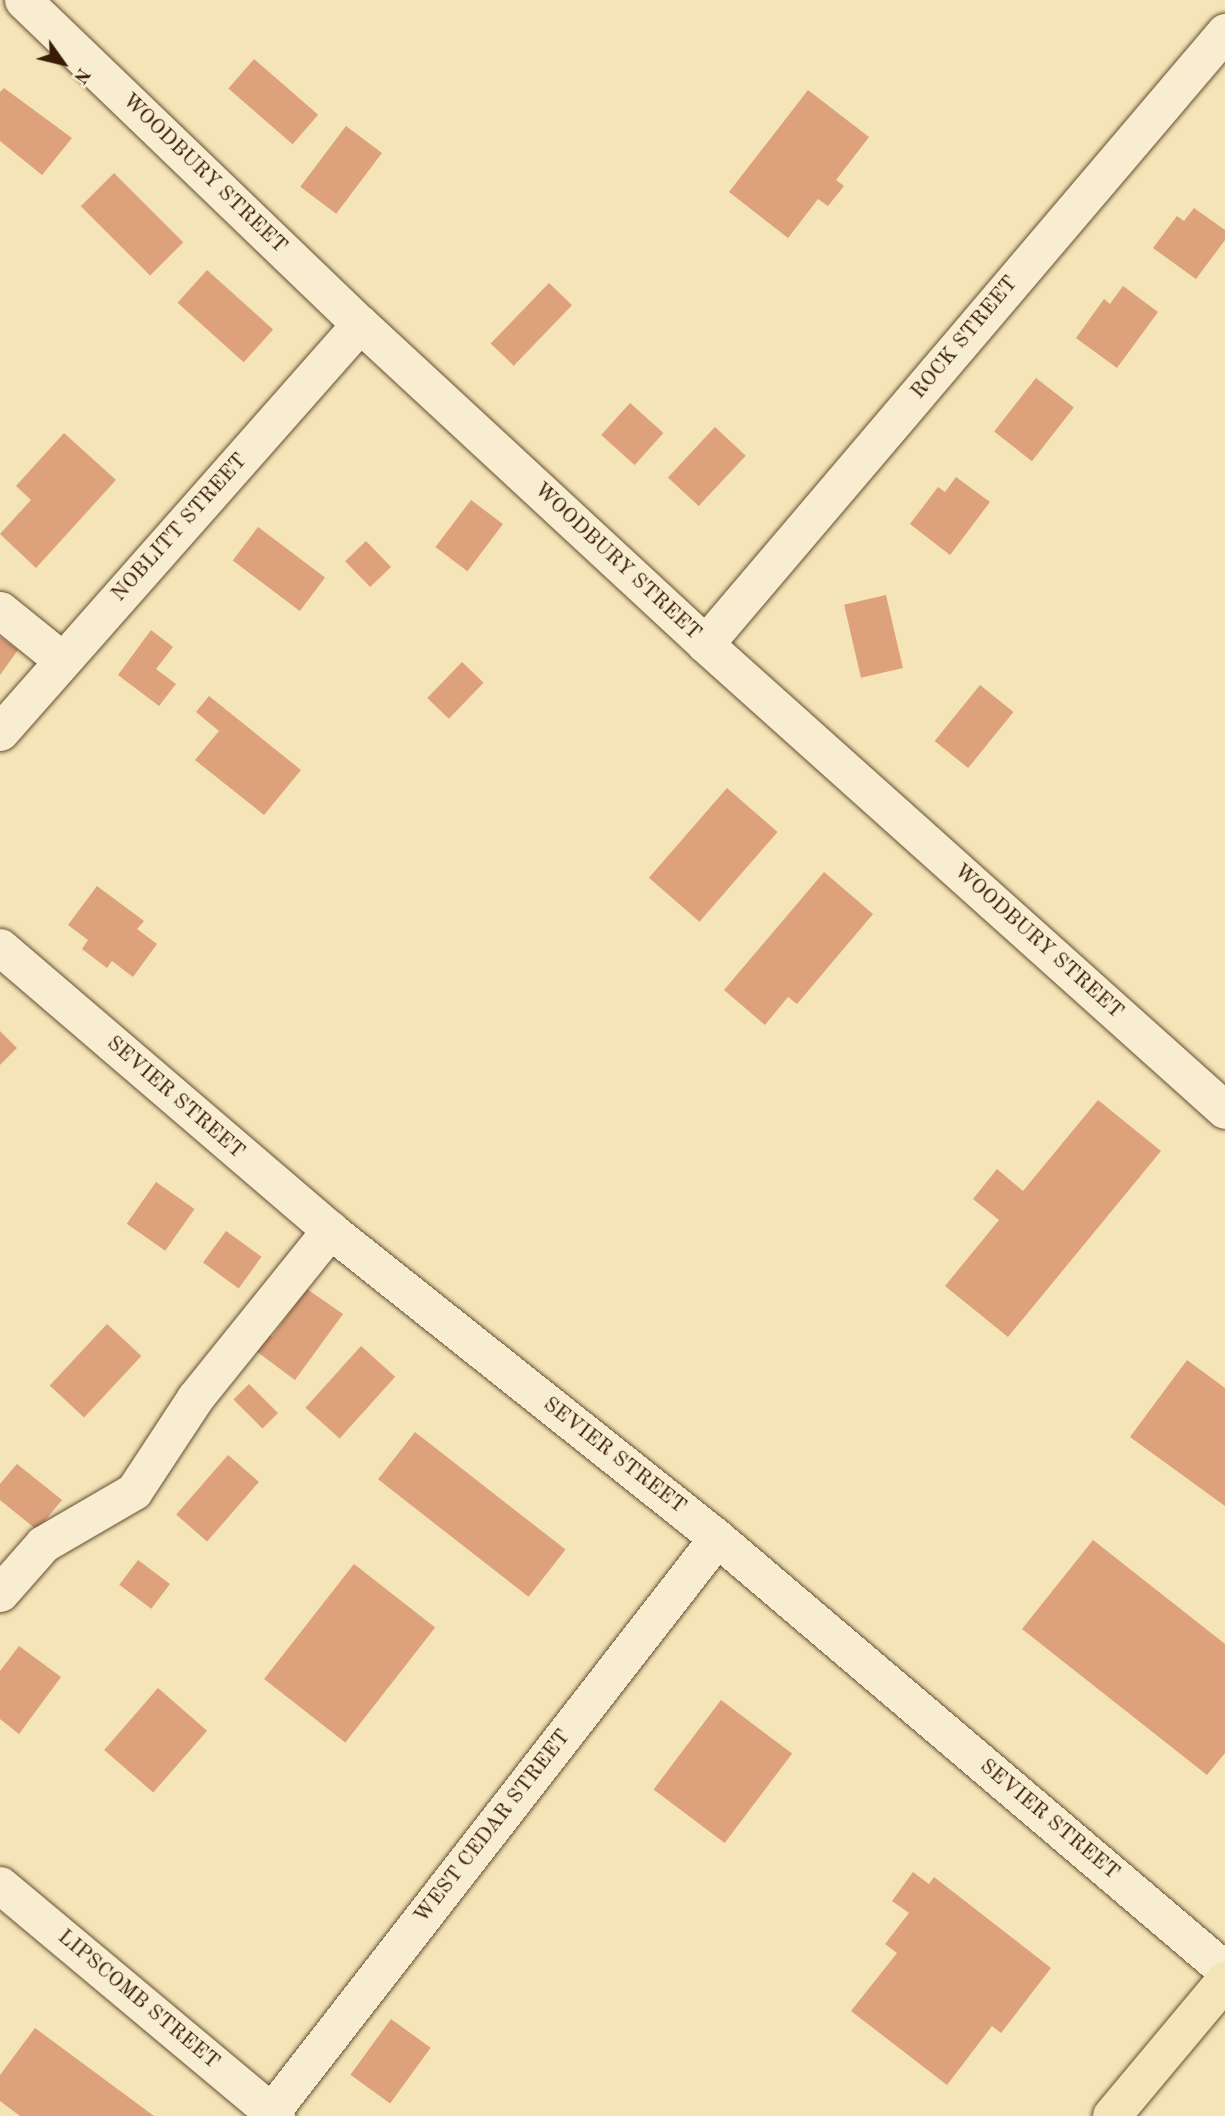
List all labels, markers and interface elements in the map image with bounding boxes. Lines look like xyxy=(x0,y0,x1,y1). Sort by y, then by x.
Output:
north arrow xyxy=(28,28,98,98)
text: N xyxy=(69,64,93,86)
street label: WOODBURY STREET xyxy=(116,89,292,259)
street label: ROCK STREET xyxy=(906,271,1024,405)
street label: NOBLITT STREET xyxy=(107,449,253,607)
street label: WOODBURY STREET xyxy=(528,478,706,646)
street label: WOODBURY STREET xyxy=(948,859,1128,1025)
street label: SEVIER STREET xyxy=(101,1031,249,1165)
street label: SEVIER STREET xyxy=(538,1392,690,1520)
street label: WEST CEDAR STREET xyxy=(410,1725,576,1929)
street label: SEVIER STREET xyxy=(974,1754,1124,1886)
street label: LIPSCOMB STREET xyxy=(52,1925,224,2075)

